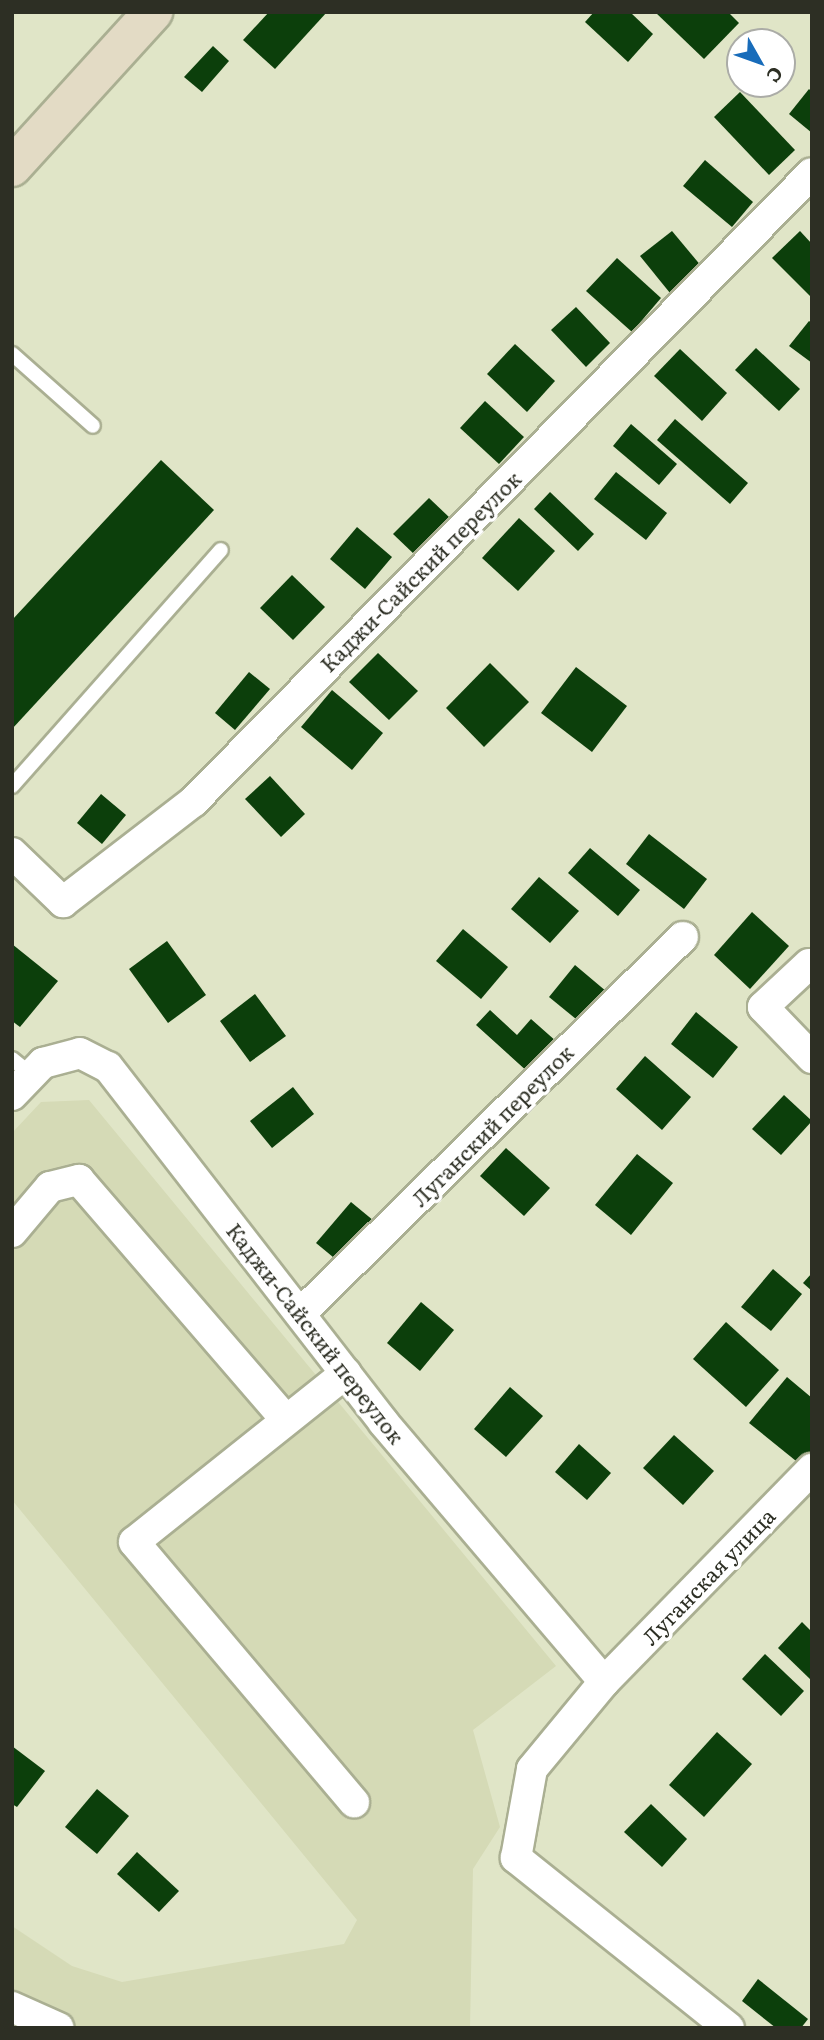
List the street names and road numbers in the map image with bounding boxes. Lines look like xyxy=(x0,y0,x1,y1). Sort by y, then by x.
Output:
street label: Каджи-Сайский переулок xyxy=(315,466,525,676)
street label: Луганский переулок xyxy=(406,1039,578,1211)
street label: Каджи-Сайский переулок xyxy=(222,1218,410,1448)
street label: Луганская улица xyxy=(637,1503,779,1649)

